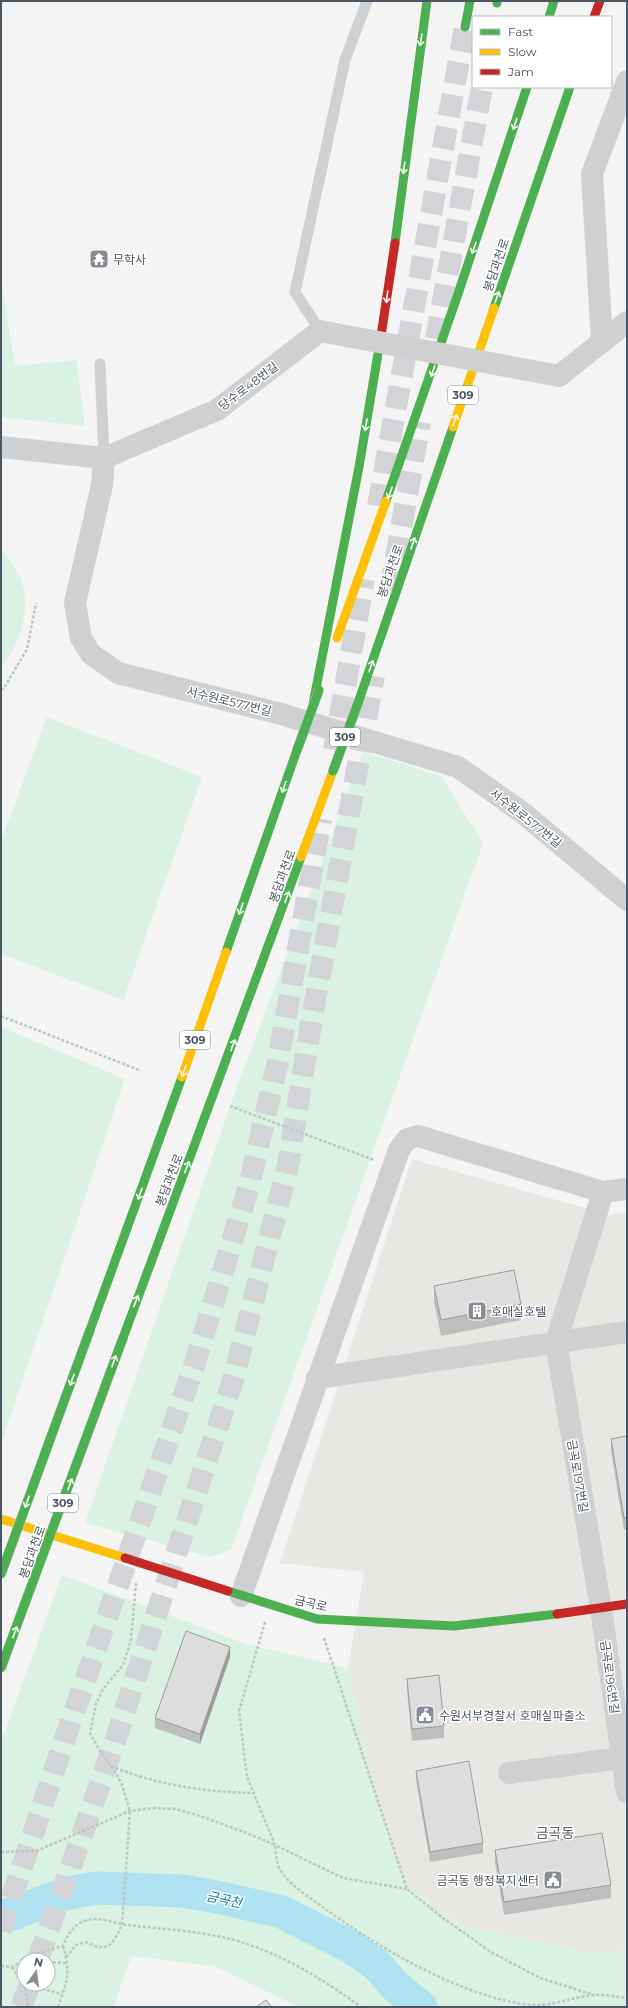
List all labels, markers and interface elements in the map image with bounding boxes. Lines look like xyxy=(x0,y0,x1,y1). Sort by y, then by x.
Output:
legend xyxy=(472,16,612,88)
text: Fast xyxy=(508,24,533,39)
one-way arrow xyxy=(417,33,425,46)
text: Slow xyxy=(508,44,537,59)
text: Jam xyxy=(507,64,534,79)
one-way arrow xyxy=(511,117,518,130)
one-way arrow xyxy=(400,161,408,174)
street label: 봉담과천로 xyxy=(480,236,512,294)
one-way arrow xyxy=(470,241,478,253)
temple icon: 무학사 xyxy=(88,248,110,270)
place label: 무학사 xyxy=(113,252,146,267)
one-way arrow xyxy=(383,290,391,303)
one-way arrow xyxy=(494,291,502,303)
street label: 당수로48번길 xyxy=(215,359,281,413)
one-way arrow xyxy=(428,364,436,376)
road number: 309 xyxy=(448,386,478,404)
one-way arrow xyxy=(451,414,459,426)
one-way arrow xyxy=(361,419,369,432)
one-way arrow xyxy=(385,487,393,499)
one-way arrow xyxy=(409,537,417,549)
street label: 봉담과천로 xyxy=(374,542,406,600)
one-way arrow xyxy=(367,660,375,672)
street label: 서수원로577번길 xyxy=(185,683,273,719)
road number: 309 xyxy=(330,728,360,746)
one-way arrow xyxy=(280,780,288,792)
street label: 서수원로577번길 xyxy=(487,785,565,851)
street label: 봉담과천로 xyxy=(266,847,298,905)
one-way arrow xyxy=(284,890,291,903)
one-way arrow xyxy=(237,903,245,915)
road number: 309 xyxy=(180,1031,210,1049)
one-way arrow xyxy=(229,1039,237,1051)
one-way arrow xyxy=(180,1065,188,1077)
street label: 봉담과천로 xyxy=(152,1152,186,1208)
one-way arrow xyxy=(183,1161,191,1173)
one-way arrow xyxy=(135,1187,143,1199)
one-way arrow xyxy=(133,1296,141,1308)
building icon: 호매실호텔 xyxy=(466,1300,488,1322)
place label: 호매실호텔 xyxy=(491,1304,546,1319)
one-way arrow xyxy=(111,1355,118,1368)
one-way arrow xyxy=(67,1373,75,1385)
street label: 금곡로197번길 xyxy=(564,1438,592,1514)
one-way arrow xyxy=(66,1478,74,1490)
road number: 309 xyxy=(48,1494,78,1512)
one-way arrow xyxy=(23,1495,31,1507)
street label: 봉담과천로 xyxy=(16,1523,48,1581)
street label: 금곡로 xyxy=(293,1592,329,1614)
one-way arrow xyxy=(11,1626,19,1638)
street label: 금곡로196번길 xyxy=(597,1639,623,1715)
public building icon: 수원서부경찰서 호매실파출소 xyxy=(414,1704,436,1726)
place label: 수원서부경찰서 호매실파출소 xyxy=(439,1708,586,1723)
district label: 금곡동 xyxy=(536,1824,574,1842)
public building icon: 금곡동 행정복지센터 xyxy=(542,1869,564,1891)
place label: 금곡동 행정복지센터 xyxy=(436,1873,539,1888)
water label: 금곡천 xyxy=(205,1887,244,1911)
north arrow xyxy=(16,1952,56,1992)
text: N xyxy=(32,1954,44,1970)

